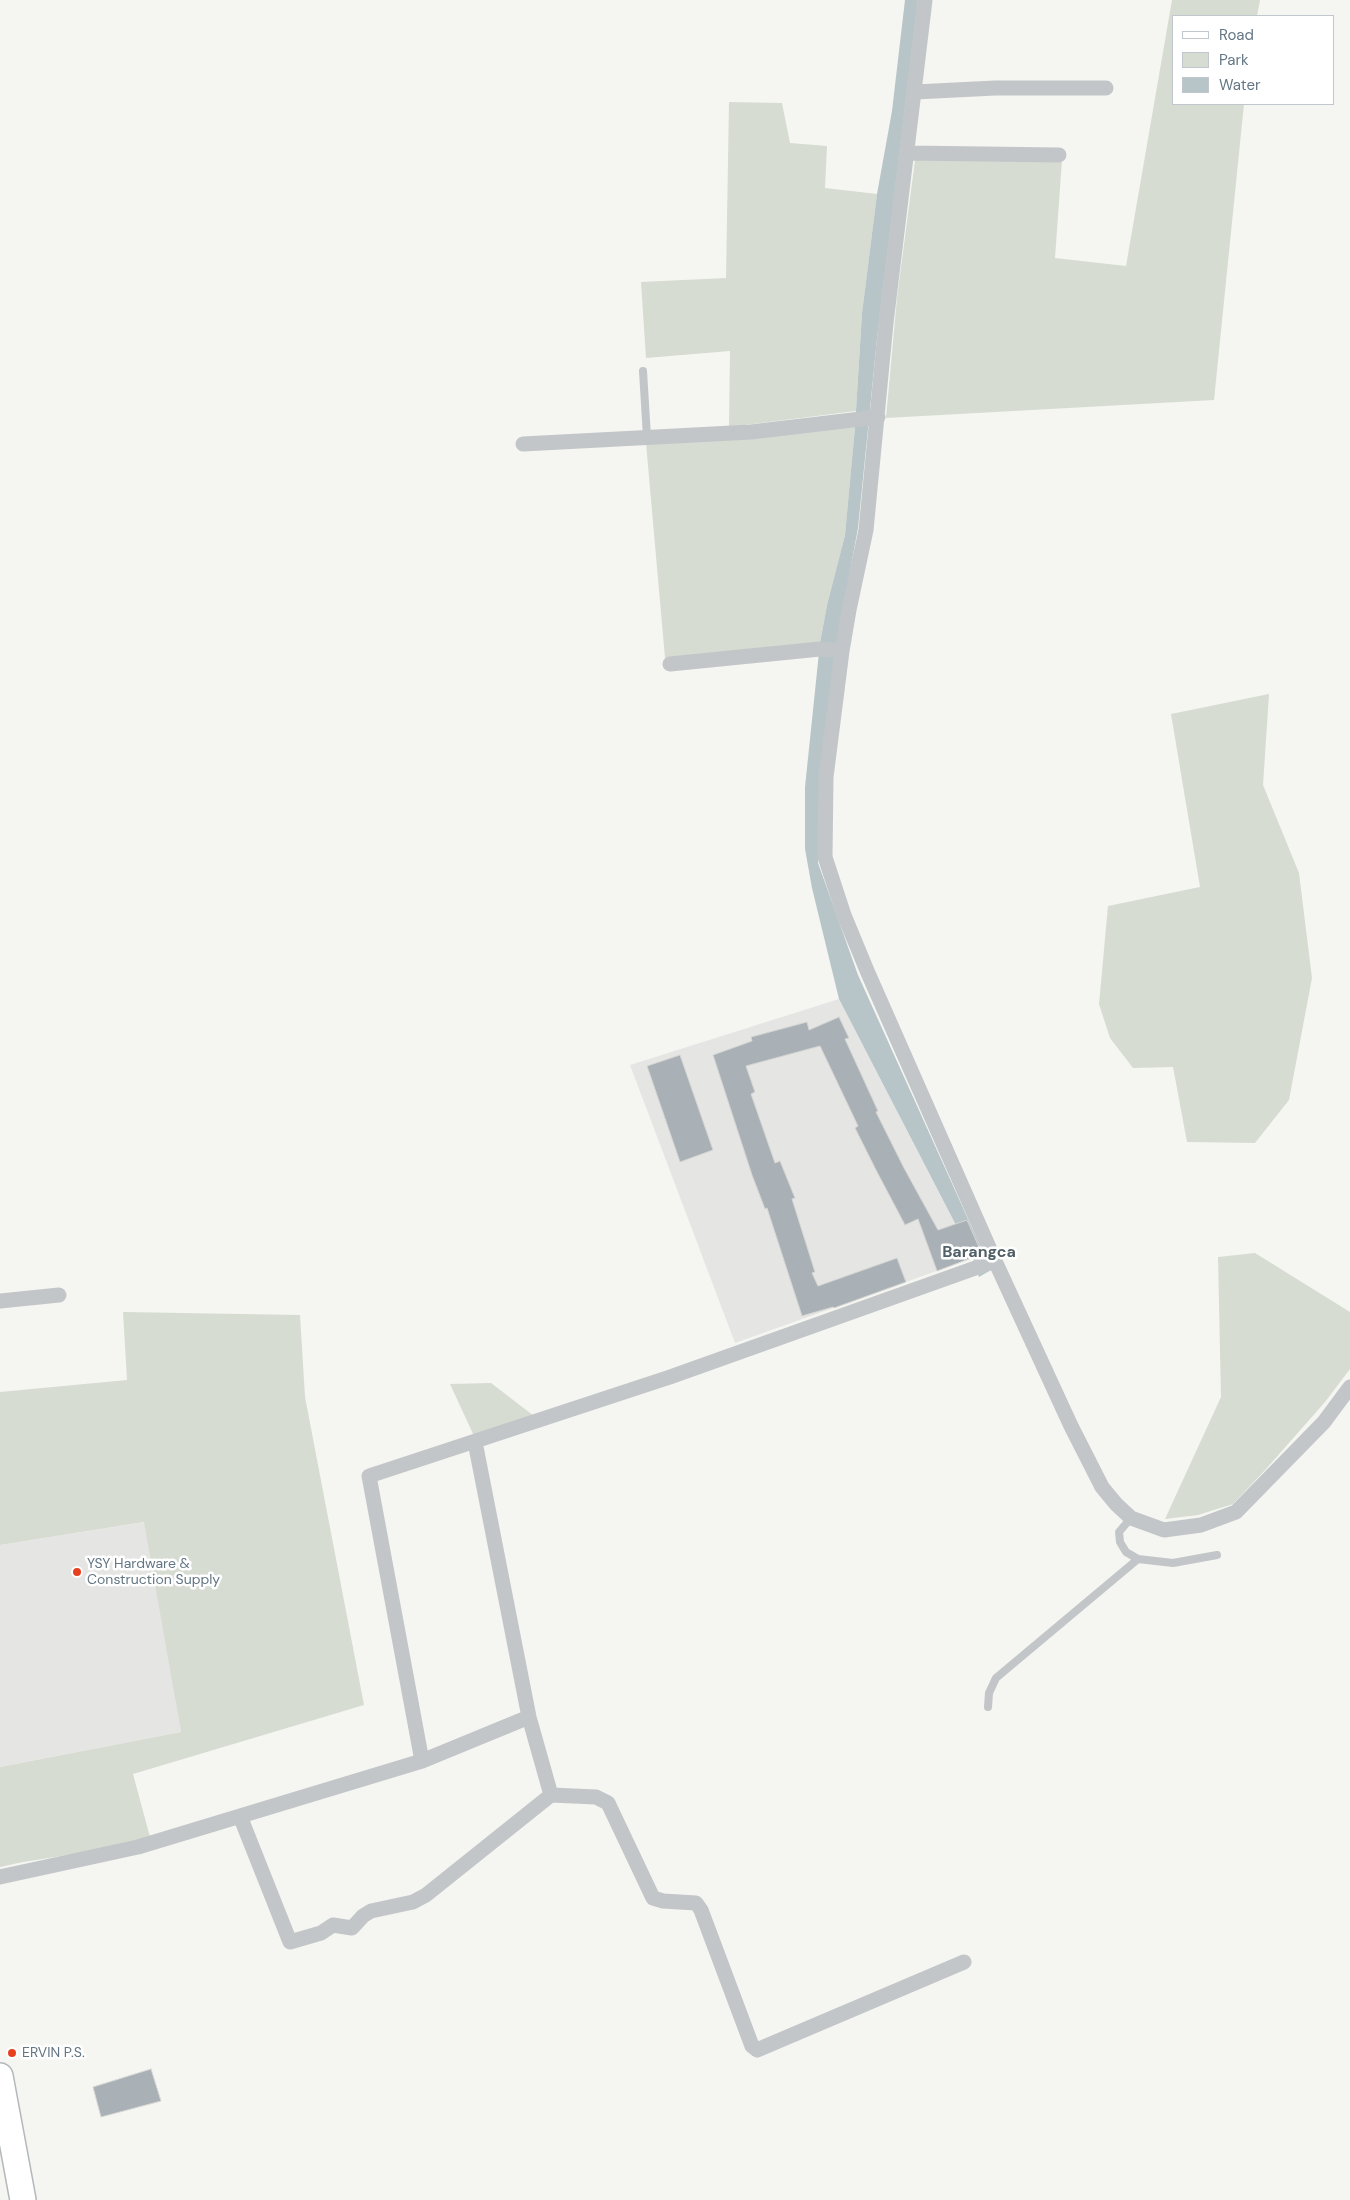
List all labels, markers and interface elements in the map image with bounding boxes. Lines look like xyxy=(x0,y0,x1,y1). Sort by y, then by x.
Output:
legend xyxy=(1172,15,1335,105)
text: Road xyxy=(1219,25,1254,45)
text: Park xyxy=(1219,50,1249,70)
text: Water xyxy=(1219,75,1260,95)
district label: Barangca xyxy=(942,1243,1016,1263)
place label: YSY Hardware & Construction Supply xyxy=(87,1556,220,1588)
marker: YSY Hardware & Construction Supply xyxy=(71,1566,83,1578)
place label: ERVIN P.S. xyxy=(22,2045,85,2061)
marker: ERVIN P.S. xyxy=(6,2047,18,2059)

